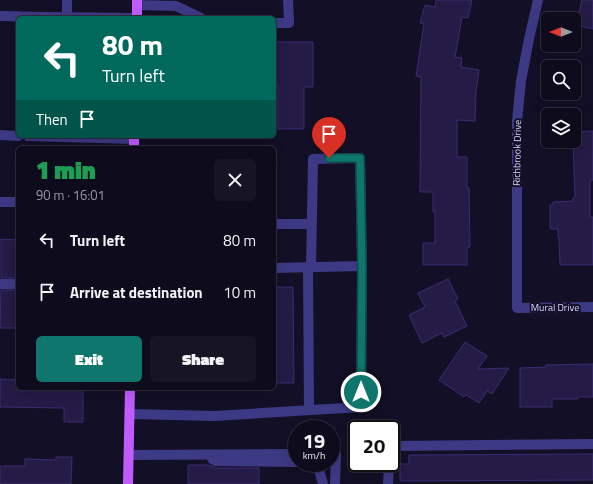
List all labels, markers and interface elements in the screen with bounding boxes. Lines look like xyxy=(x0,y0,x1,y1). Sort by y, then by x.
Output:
north arrow xyxy=(541,12,581,52)
map controls xyxy=(541,12,581,148)
text: 80 m xyxy=(102,23,163,66)
icon: left xyxy=(36,32,88,84)
button: search xyxy=(541,60,581,100)
text: Turn left xyxy=(102,62,165,89)
text: Then xyxy=(36,108,68,131)
icon: arrive xyxy=(76,108,98,130)
button: layers xyxy=(541,108,581,148)
pin xyxy=(312,117,346,158)
street label: Richbrook Drive xyxy=(509,120,525,186)
icon: arrive xyxy=(318,123,340,145)
text: 1 min xyxy=(36,152,96,188)
button: close xyxy=(214,159,256,201)
text: 90 m · 16:01 xyxy=(36,185,105,205)
icon: left xyxy=(36,229,58,251)
text: Turn left xyxy=(70,229,125,252)
text: 80 m xyxy=(223,229,256,252)
icon: arrive xyxy=(36,281,58,303)
text: Arrive at destination xyxy=(70,281,203,304)
text: 10 m xyxy=(223,281,256,304)
street label: Mural Drive xyxy=(531,300,579,315)
button: Exit xyxy=(36,336,142,382)
button: Share xyxy=(150,336,256,382)
position arrow xyxy=(340,371,382,413)
speed limit sign: 20 xyxy=(348,420,400,472)
text: 19 xyxy=(303,425,325,456)
text: km/h xyxy=(303,448,325,463)

